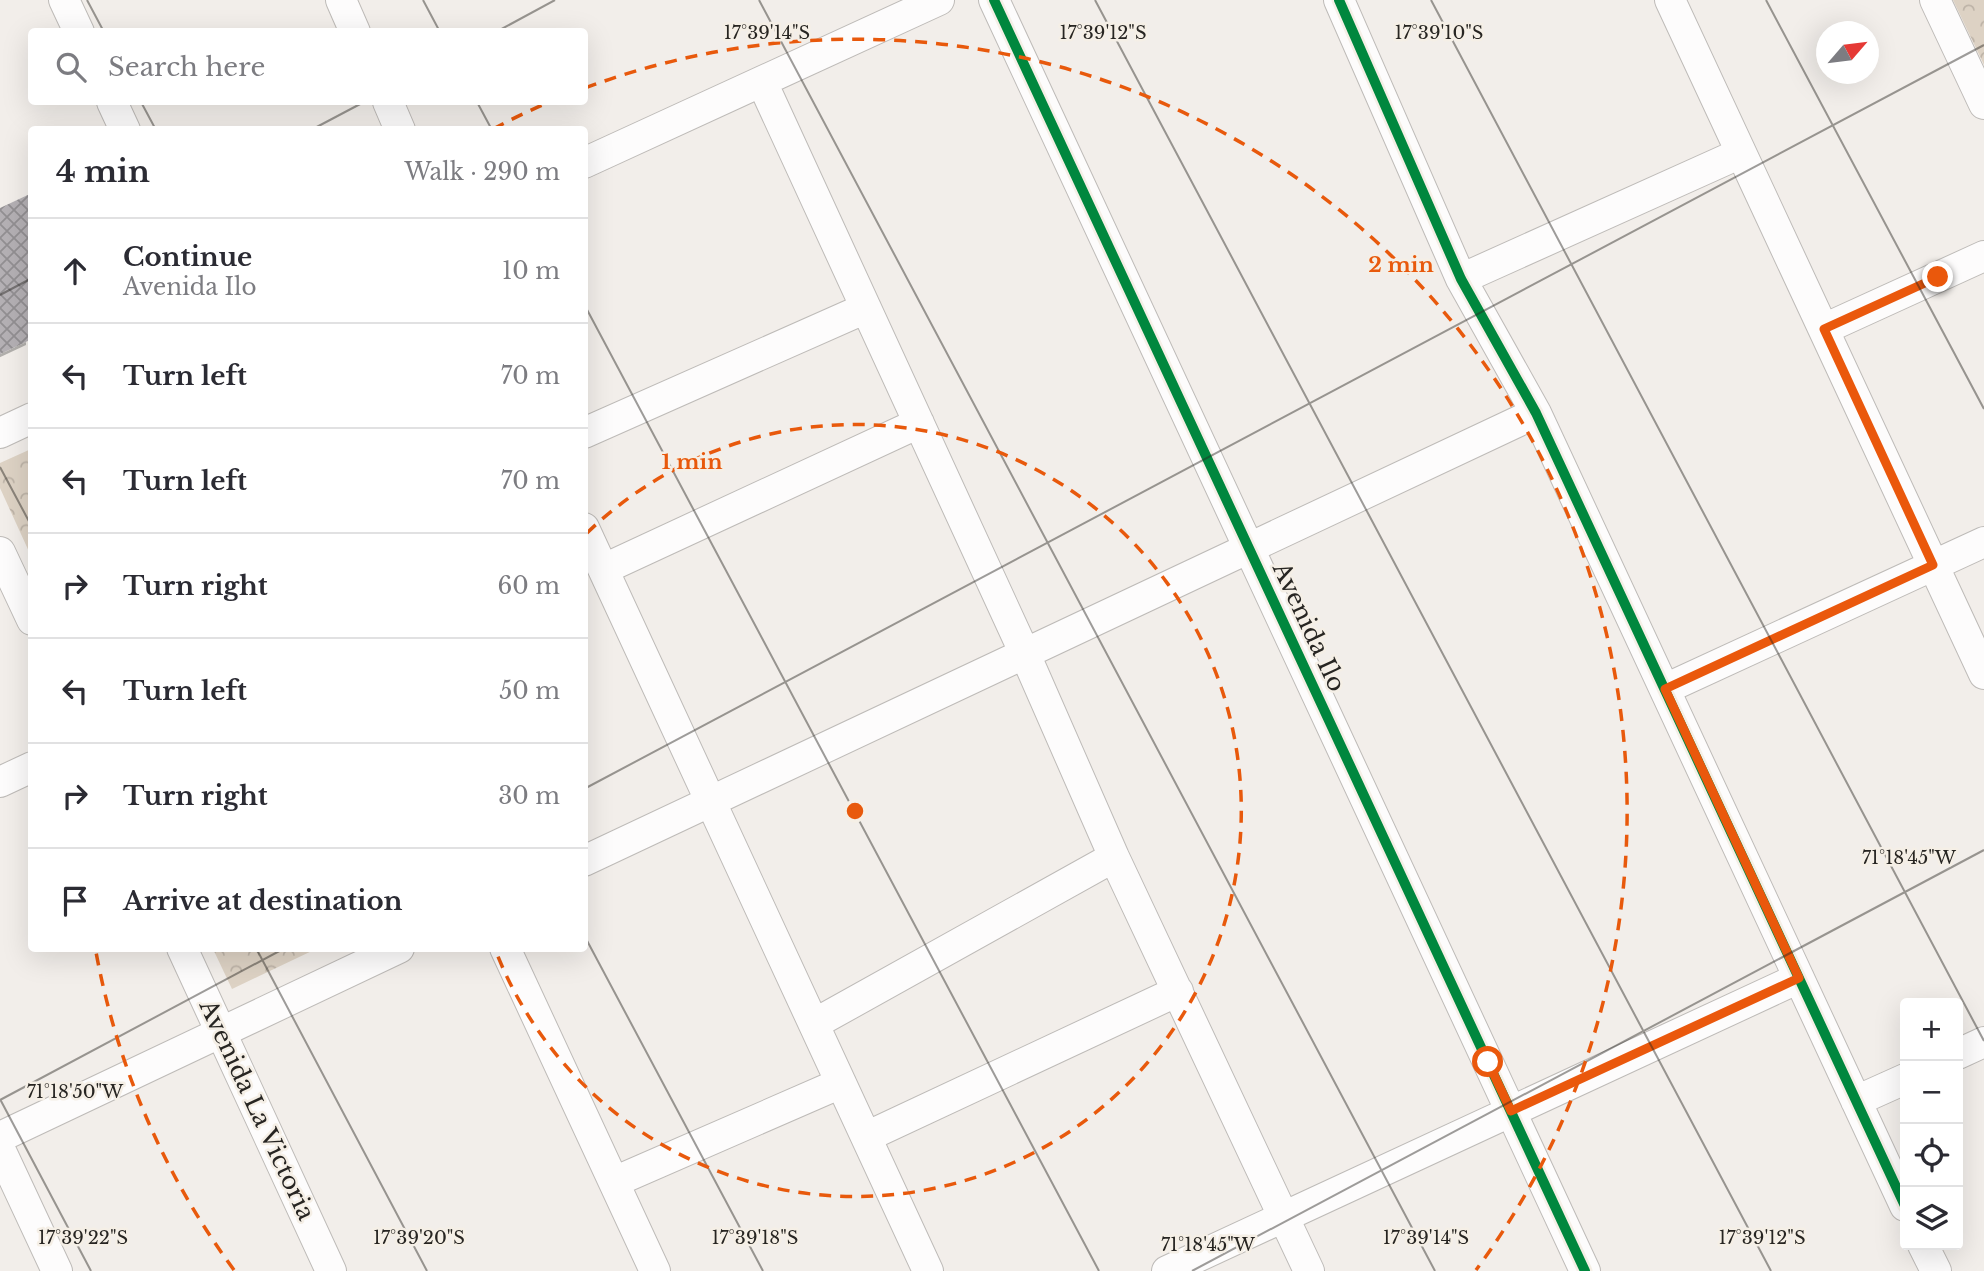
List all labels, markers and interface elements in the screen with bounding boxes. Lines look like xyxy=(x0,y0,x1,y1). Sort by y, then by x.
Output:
north arrow xyxy=(1816,21,1879,84)
text: 17°39'14"S xyxy=(724,22,810,44)
text: 17°39'12"S xyxy=(1059,22,1147,44)
text: 17°39'10"S xyxy=(1395,22,1483,44)
search box xyxy=(28,28,588,105)
icon: search xyxy=(52,48,90,86)
text: Search here xyxy=(108,51,265,83)
text: 4 min xyxy=(56,153,150,190)
text: Walk · 290 m xyxy=(404,158,560,186)
text: Continue xyxy=(123,241,252,273)
icon: ahead xyxy=(56,252,94,290)
text: 2 min xyxy=(1368,252,1434,278)
text: 10 m xyxy=(502,257,560,285)
route end xyxy=(1922,261,1953,292)
text: Avenida Ilo xyxy=(123,273,257,301)
icon: left xyxy=(56,357,94,395)
text: Turn left xyxy=(123,360,247,392)
text: 70 m xyxy=(501,362,560,390)
text: 1 min xyxy=(662,449,722,475)
icon: left xyxy=(56,462,94,500)
text: Turn left xyxy=(123,465,247,497)
text: 70 m xyxy=(501,467,560,495)
street label: Avenida Ilo xyxy=(1266,557,1352,696)
icon: right xyxy=(56,567,94,605)
text: Turn right xyxy=(123,570,268,602)
text: 60 m xyxy=(498,572,560,600)
icon: left xyxy=(56,672,94,710)
text: Turn left xyxy=(123,675,247,707)
text: 50 m xyxy=(499,677,560,705)
icon: right xyxy=(56,777,94,815)
text: Turn right xyxy=(123,780,268,812)
text: 30 m xyxy=(498,782,560,810)
centre of rings xyxy=(843,799,867,823)
text: 71°18'45"W xyxy=(1862,847,1957,869)
icon: arrive xyxy=(56,882,94,920)
text: Arrive at destination xyxy=(123,885,403,917)
street label: Avenida La Victoria xyxy=(193,994,322,1225)
map controls xyxy=(1900,998,1963,1250)
button: + xyxy=(1900,998,1963,1061)
route start xyxy=(1472,1046,1503,1077)
button: − xyxy=(1900,1061,1963,1124)
text: 71°18'50"W xyxy=(27,1081,124,1103)
button: locate xyxy=(1900,1124,1963,1187)
button: layers xyxy=(1900,1187,1963,1250)
text: 17°39'22"S xyxy=(38,1227,128,1249)
text: 17°39'20"S xyxy=(373,1227,465,1249)
text: 17°39'18"S xyxy=(712,1227,798,1249)
text: 17°39'14"S xyxy=(1383,1227,1469,1249)
text: 17°39'12"S xyxy=(1718,1227,1806,1249)
text: 71°18'45"W xyxy=(1161,1234,1256,1256)

